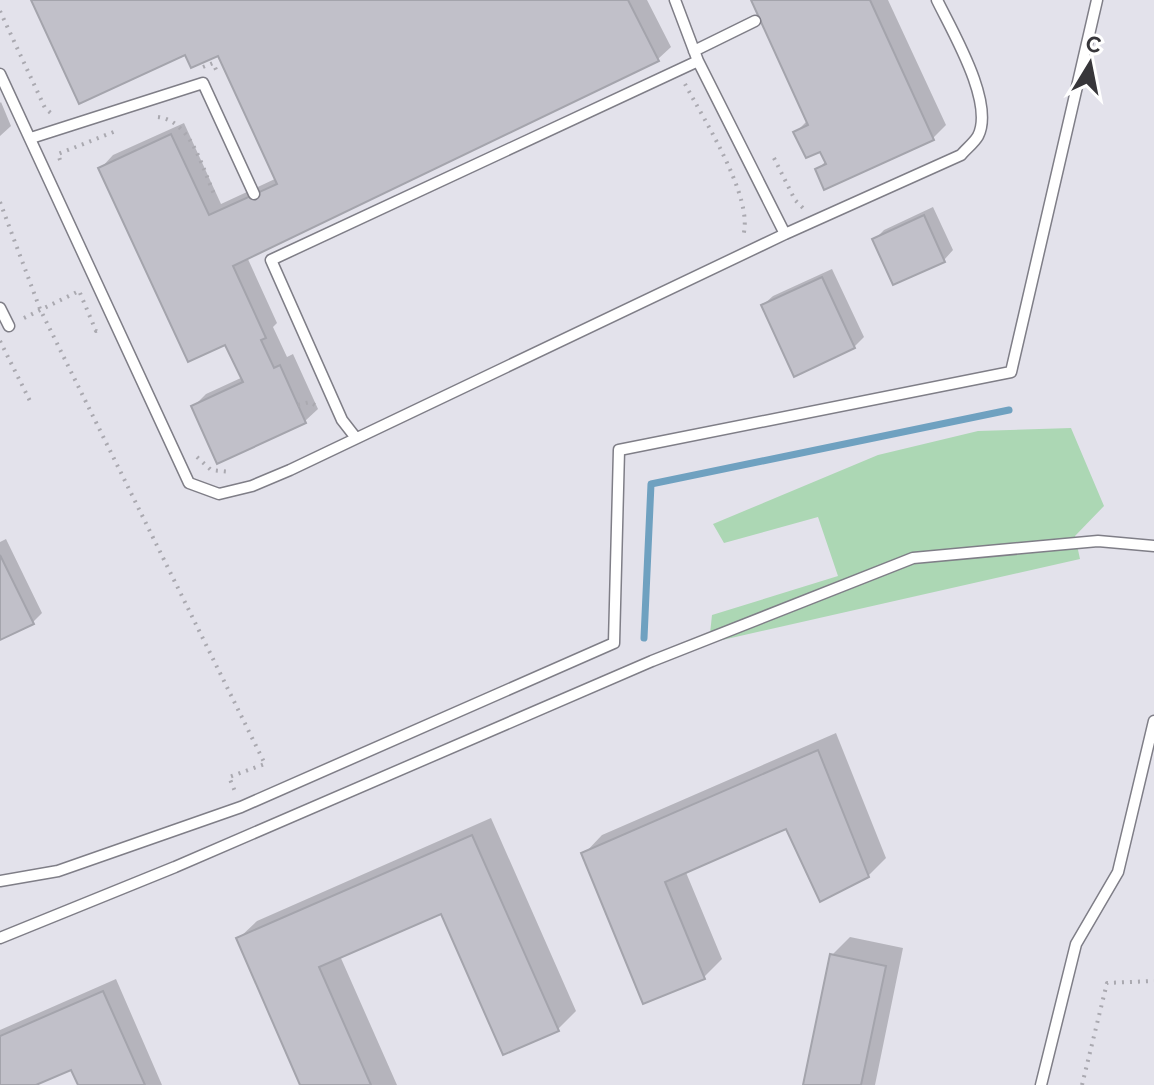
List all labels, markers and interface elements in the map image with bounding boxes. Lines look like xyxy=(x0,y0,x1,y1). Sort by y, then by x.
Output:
north arrow xyxy=(1050,24,1130,104)
text: С xyxy=(1084,30,1103,58)

